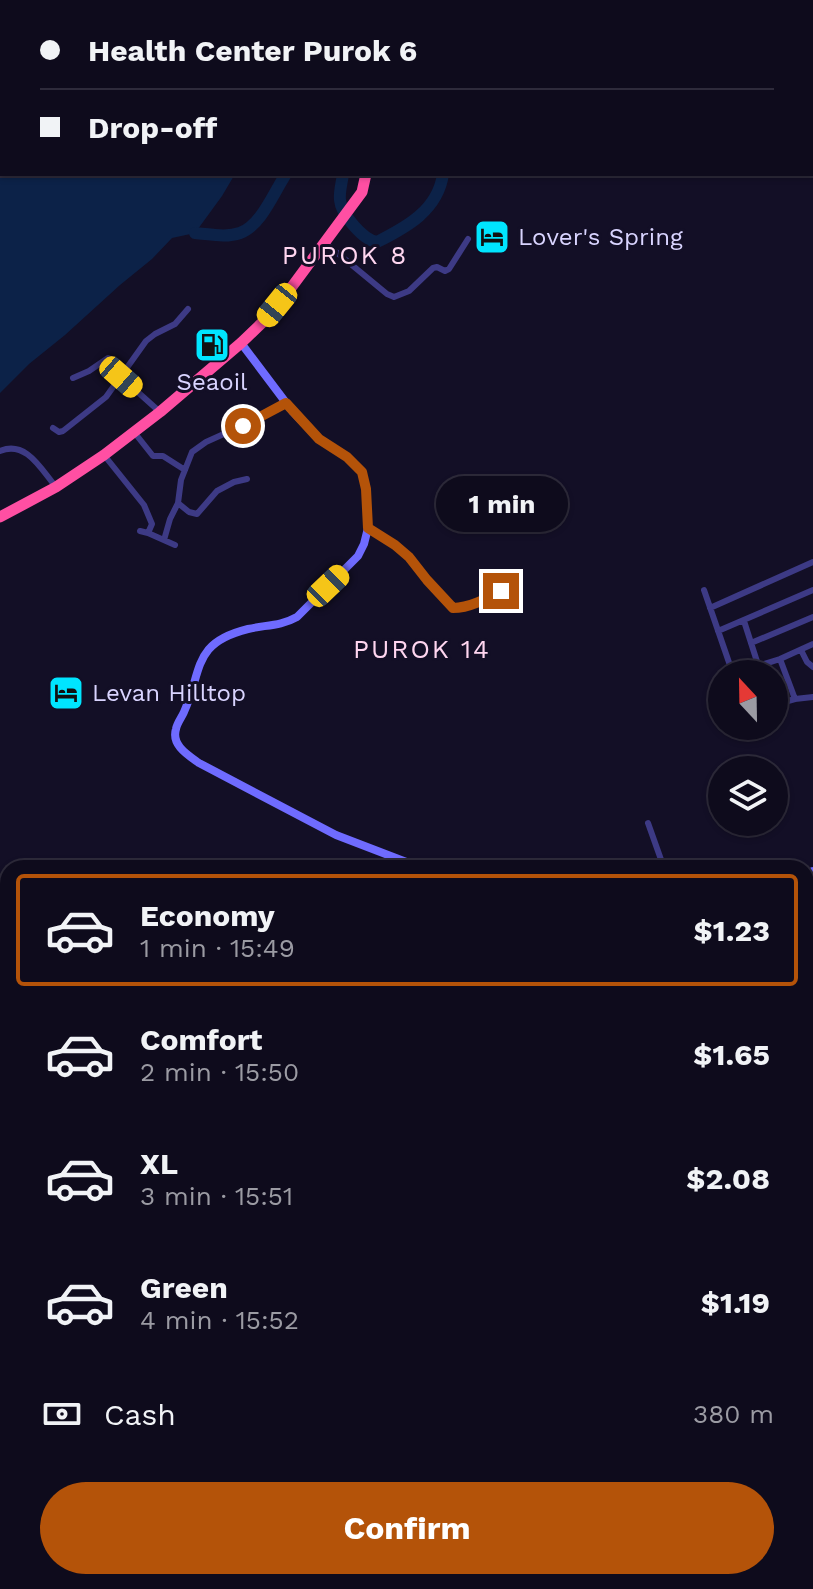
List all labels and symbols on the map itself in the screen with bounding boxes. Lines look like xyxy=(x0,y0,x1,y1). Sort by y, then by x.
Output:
hotel icon: Lover's Spring xyxy=(473,218,511,256)
place label: Lover's Spring xyxy=(518,223,683,251)
district label: PUROK 8 xyxy=(282,240,408,270)
car xyxy=(253,279,301,331)
fuel station icon: Seaoil xyxy=(193,326,231,364)
car xyxy=(95,352,147,402)
place label: Seaoil xyxy=(177,368,248,396)
route start xyxy=(225,408,261,444)
callout: 1 min xyxy=(435,475,567,531)
car xyxy=(302,561,354,611)
route end xyxy=(483,573,519,609)
district label: PUROK 14 xyxy=(353,634,491,664)
north arrow xyxy=(708,660,788,740)
hotel icon: Levan Hilltop xyxy=(47,674,85,712)
place label: Levan Hilltop xyxy=(92,679,246,707)

